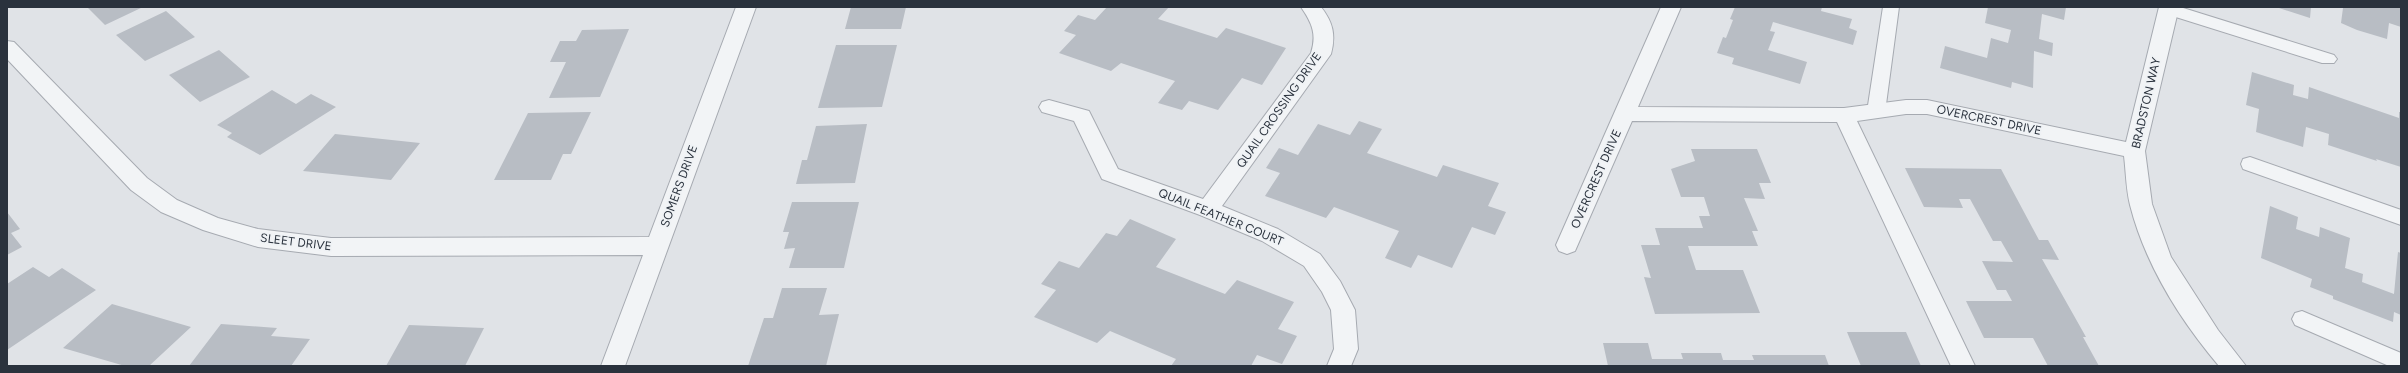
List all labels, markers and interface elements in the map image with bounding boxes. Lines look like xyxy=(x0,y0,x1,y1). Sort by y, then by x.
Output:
street label: QUAIL CROSSING DRIVE xyxy=(1234,50,1324,170)
street label: BRADSTON WAY xyxy=(2129,55,2163,150)
street label: OVERCREST DRIVE xyxy=(1935,102,2043,138)
street label: OVERCREST DRIVE xyxy=(1568,127,1624,231)
street label: SOMERS DRIVE xyxy=(658,143,700,229)
street label: QUAIL FEATHER COURT xyxy=(1156,185,1286,249)
street label: SLEET DRIVE xyxy=(259,231,333,253)

